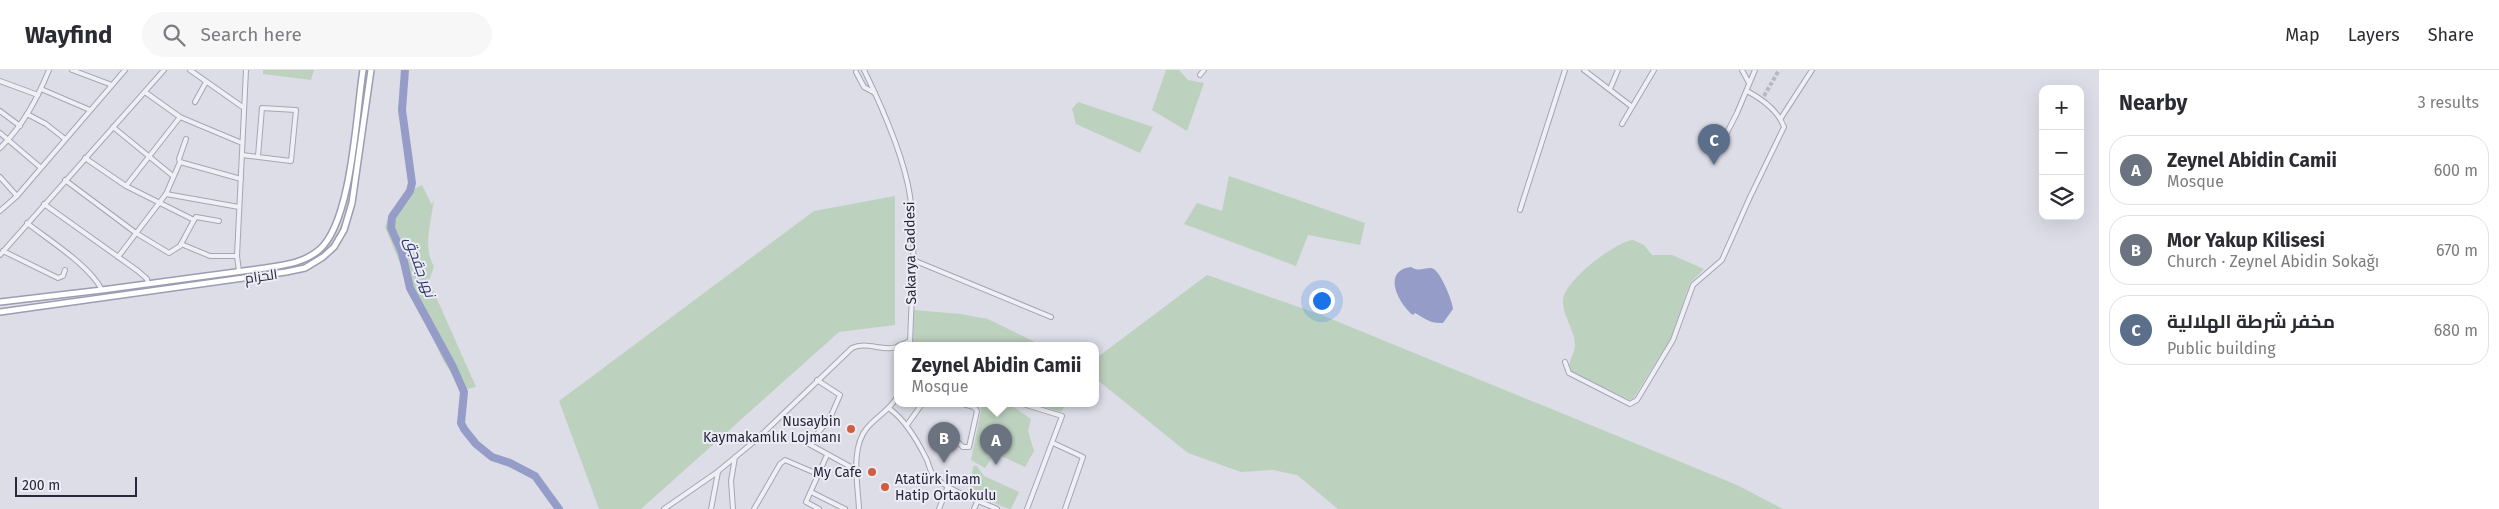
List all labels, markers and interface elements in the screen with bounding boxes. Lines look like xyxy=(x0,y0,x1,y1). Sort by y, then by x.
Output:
search box xyxy=(142,12,492,57)
text: Wayfind xyxy=(25,21,112,49)
icon: search xyxy=(160,21,188,49)
text: Search here xyxy=(200,23,302,46)
text: Map xyxy=(2285,24,2320,46)
text: Layers xyxy=(2348,24,2400,46)
text: Share xyxy=(2428,24,2474,46)
map controls xyxy=(2039,85,2084,220)
button: + xyxy=(2039,85,2084,130)
text: Nearby xyxy=(2119,90,2187,116)
text: 3 results xyxy=(2418,93,2479,112)
pin: C xyxy=(1698,124,1730,165)
button: − xyxy=(2039,130,2084,175)
text: Zeynel Abidin Camii xyxy=(2167,149,2337,172)
text: A xyxy=(2131,161,2141,180)
text: 600 m xyxy=(2434,161,2478,180)
text: Mosque xyxy=(2167,172,2224,191)
button: layers xyxy=(2039,175,2084,220)
street label: Sakarya Caddesi xyxy=(901,201,920,305)
text: Mor Yakup Kilisesi xyxy=(2167,229,2325,252)
water label: نهر جقجق xyxy=(401,234,440,301)
text: B xyxy=(2131,241,2141,260)
text: 670 m xyxy=(2436,241,2478,260)
text: Church · Zeynel Abidin Sokağı xyxy=(2167,252,2379,271)
street label: الحزام xyxy=(244,266,279,288)
your location xyxy=(1309,288,1335,314)
text: مخفر شرطة الهلالية xyxy=(2167,310,2335,333)
text: C xyxy=(2131,321,2141,340)
text: 680 m xyxy=(2434,321,2478,340)
text: Public building xyxy=(2167,339,2275,358)
popup xyxy=(894,342,1099,407)
text: Zeynel Abidin Camii xyxy=(912,354,1081,377)
text: Mosque xyxy=(912,377,968,396)
place label: Nusaybin Kaymakamlık Lojmanı xyxy=(703,413,841,446)
pin: B xyxy=(928,422,960,463)
marker: Nusaybin Kaymakamlık Lojmanı xyxy=(845,423,857,435)
pin: A xyxy=(980,424,1012,465)
place label: My Cafe xyxy=(813,464,862,481)
marker: My Cafe xyxy=(866,466,878,478)
place label: Atatürk İmam Hatip Ortaokulu xyxy=(895,470,996,504)
scale bar xyxy=(15,474,138,497)
text: 200 m xyxy=(22,477,60,494)
marker: Atatürk İmam Hatip Ortaokulu xyxy=(879,481,891,493)

